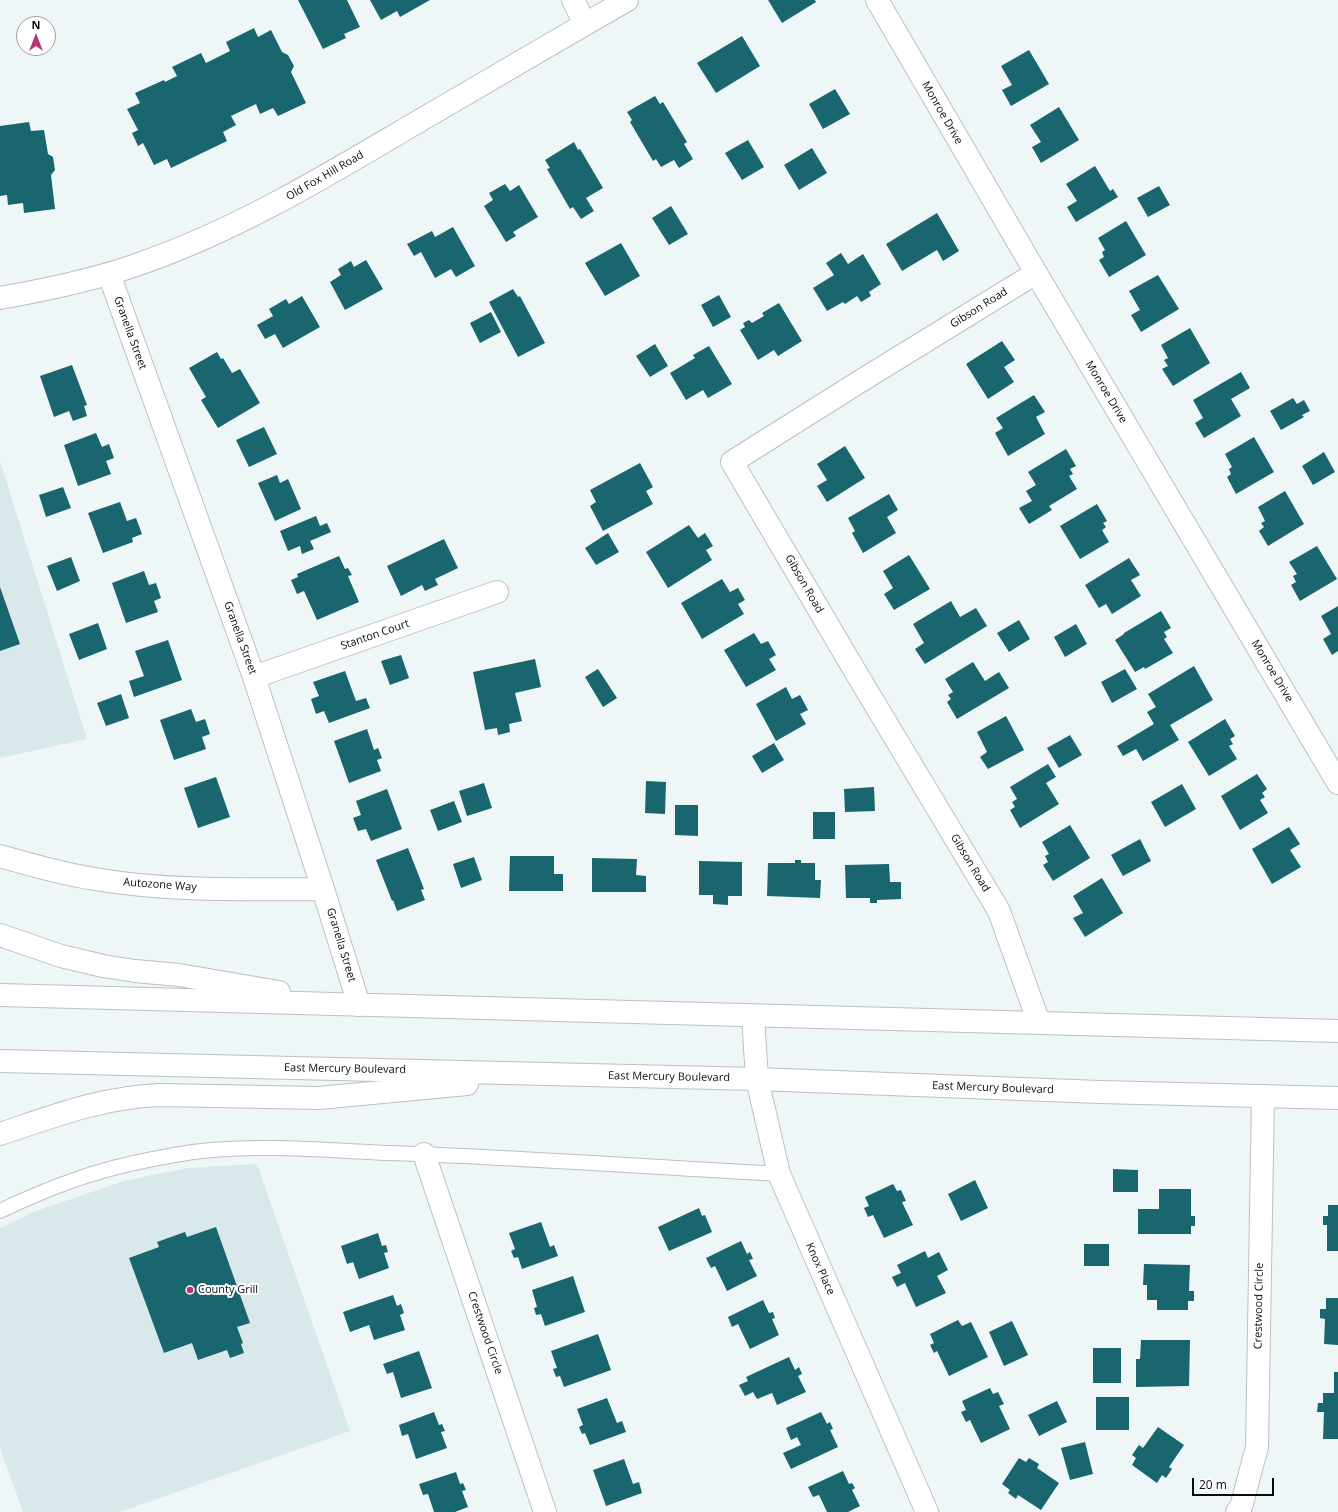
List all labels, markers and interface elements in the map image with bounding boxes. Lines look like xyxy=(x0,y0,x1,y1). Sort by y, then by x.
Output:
north arrow xyxy=(16,16,56,56)
text: N xyxy=(32,17,40,32)
street label: Monroe Drive xyxy=(919,79,965,147)
street label: Old Fox Hill Road xyxy=(284,148,366,204)
street label: Gibson Road xyxy=(948,285,1010,331)
street label: Granella Street xyxy=(111,295,149,371)
street label: Monroe Drive xyxy=(1082,358,1130,426)
street label: Gibson Road xyxy=(782,552,826,616)
street label: Granella Street xyxy=(221,600,259,676)
street label: Stanton Court xyxy=(339,617,411,653)
street label: Monroe Drive xyxy=(1248,637,1296,705)
street label: Gibson Road xyxy=(948,832,992,894)
street label: Autozone Way xyxy=(123,876,197,894)
street label: Granella Street xyxy=(323,906,359,984)
street label: East Mercury Boulevard xyxy=(284,1061,406,1077)
street label: East Mercury Boulevard xyxy=(608,1069,730,1085)
street label: East Mercury Boulevard xyxy=(932,1079,1054,1097)
street label: Knox Place xyxy=(803,1241,837,1297)
street label: Crestwood Circle xyxy=(1252,1263,1266,1349)
place label: County Grill xyxy=(198,1283,258,1297)
marker: County Grill xyxy=(185,1285,195,1295)
street label: Crestwood Circle xyxy=(465,1290,505,1376)
scale bar xyxy=(1194,1470,1276,1496)
text: 20 m xyxy=(1199,1476,1227,1493)

